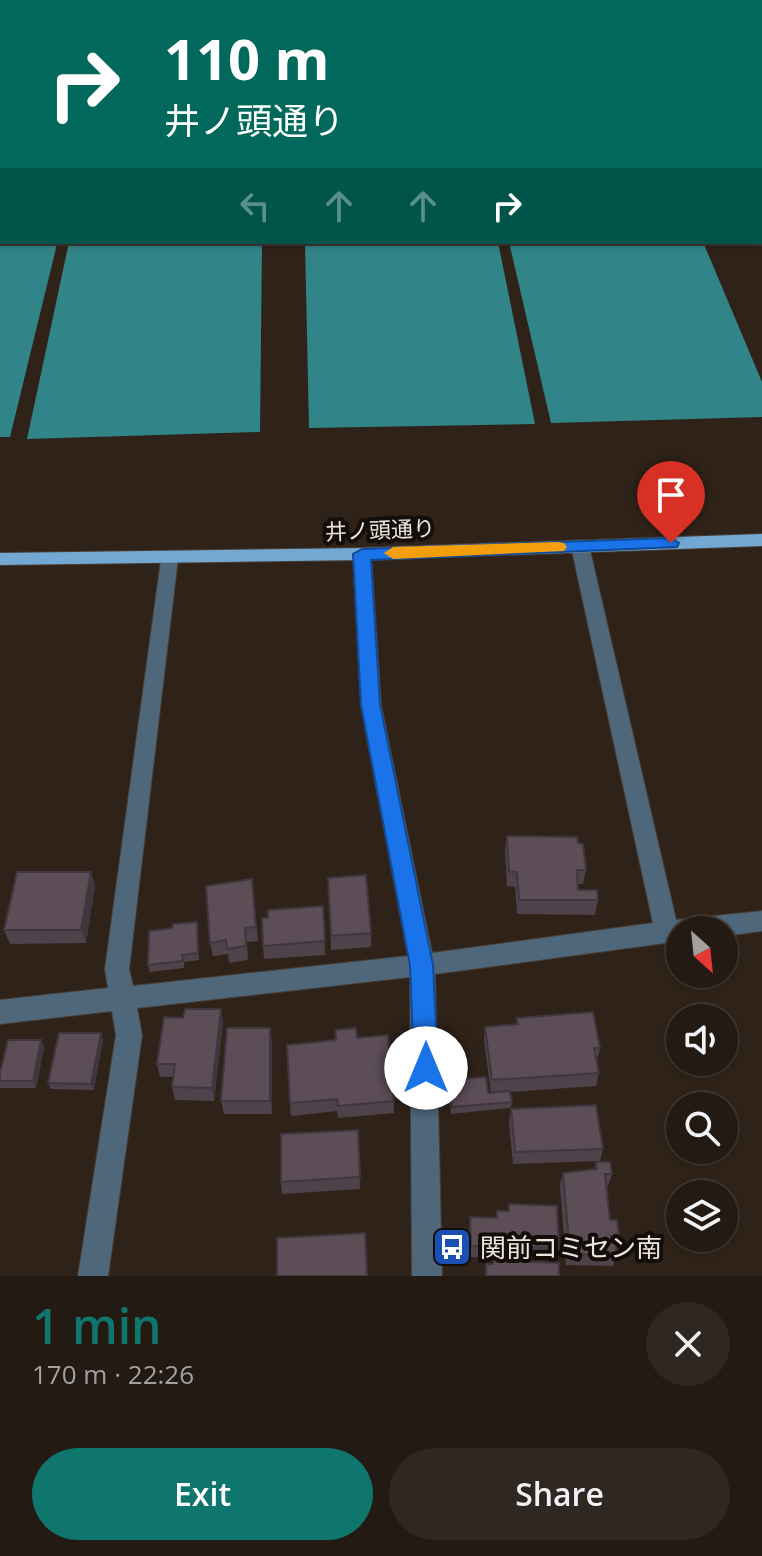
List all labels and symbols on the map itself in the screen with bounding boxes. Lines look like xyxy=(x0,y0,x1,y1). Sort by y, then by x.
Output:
pin xyxy=(637,461,705,543)
street label: 井ノ頭通り xyxy=(325,512,435,546)
north arrow xyxy=(666,916,738,988)
position arrow xyxy=(384,1026,468,1110)
bus stop icon: 関前コミセン南 xyxy=(431,1226,473,1268)
place label: 関前コミセン南 xyxy=(480,1229,662,1265)

